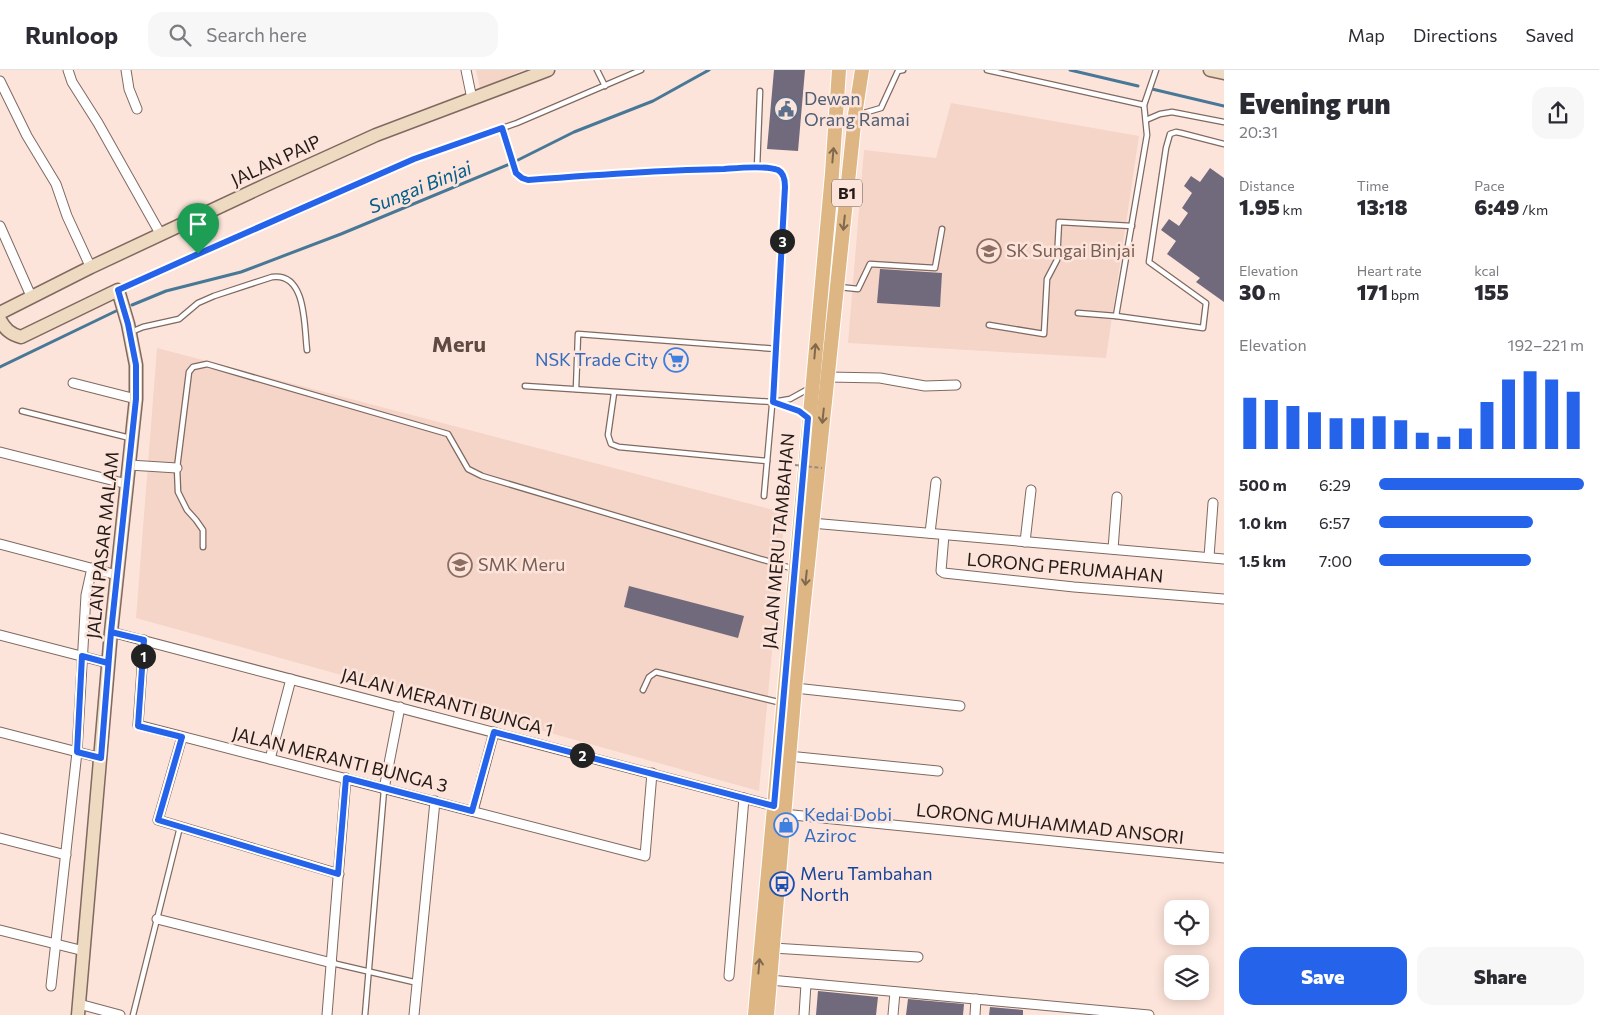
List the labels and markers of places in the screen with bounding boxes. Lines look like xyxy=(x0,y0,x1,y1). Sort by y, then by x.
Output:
place label: Dewan Orang Ramai xyxy=(804,87,910,130)
public building icon: Dewan Orang Ramai xyxy=(773,96,799,122)
pin xyxy=(177,203,219,254)
pin: 3 xyxy=(770,228,794,254)
school or university icon: SK Sungai Binjai xyxy=(976,238,1002,264)
place label: SK Sungai Binjai xyxy=(1006,239,1135,261)
supermarket icon: NSK Trade City xyxy=(663,347,689,373)
place label: NSK Trade City xyxy=(535,348,658,370)
school or university icon: SMK Meru xyxy=(447,552,473,578)
place label: SMK Meru xyxy=(478,553,565,575)
pin: 1 xyxy=(130,644,156,668)
pin: 2 xyxy=(570,742,594,768)
place label: Kedai Dobi Aziroc xyxy=(804,803,892,846)
shop icon: Kedai Dobi Aziroc xyxy=(773,812,799,838)
place label: Meru Tambahan North xyxy=(800,862,933,905)
bus stop icon: Meru Tambahan North xyxy=(769,871,795,897)

